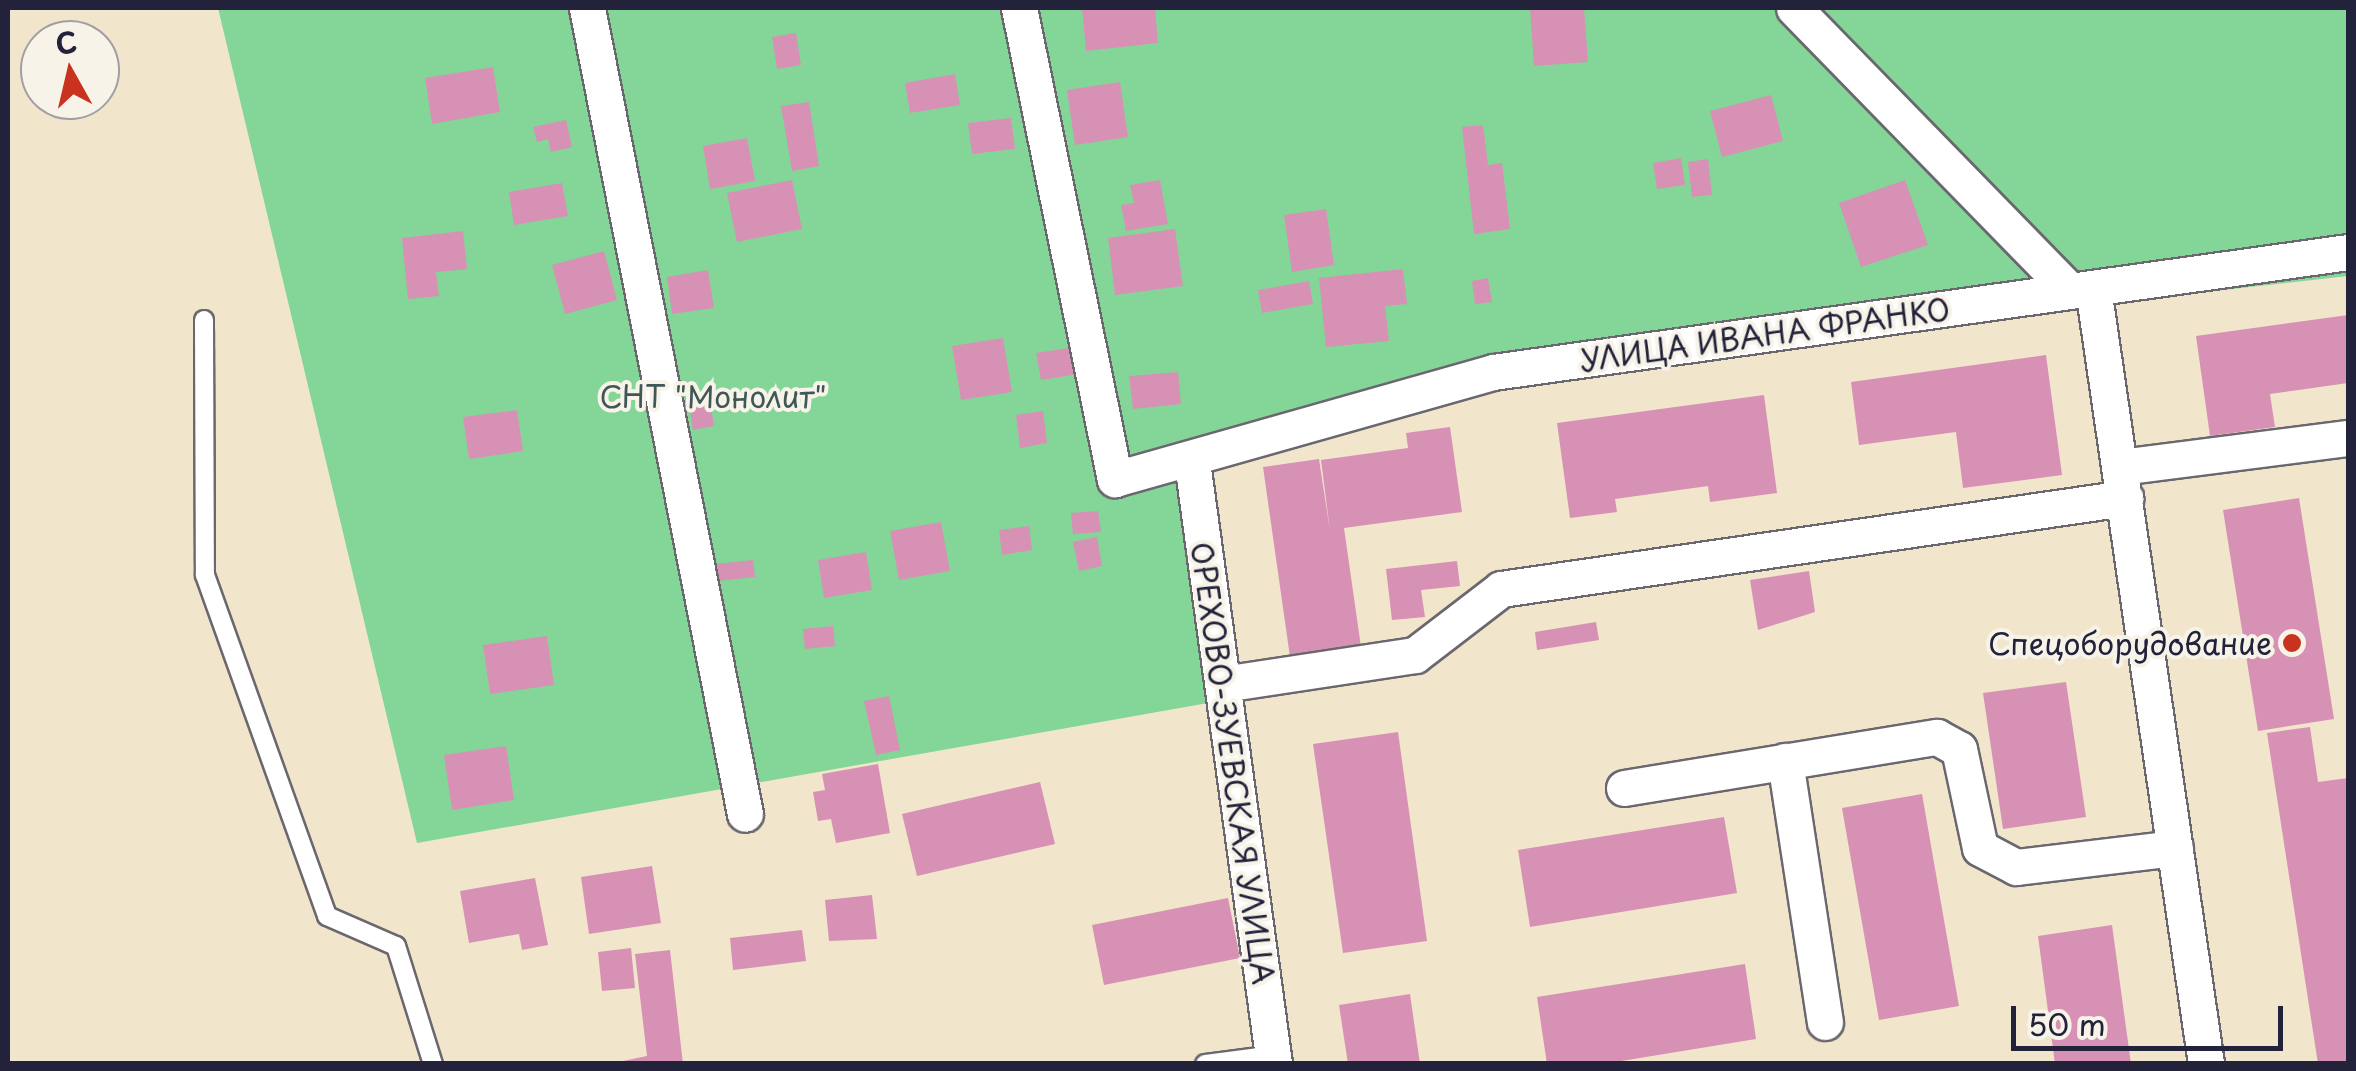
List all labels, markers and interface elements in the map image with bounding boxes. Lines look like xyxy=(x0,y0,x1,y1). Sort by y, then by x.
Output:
text: С xyxy=(53,19,79,65)
north arrow xyxy=(20,20,120,120)
street label: УЛИЦА ИВАНА ФРАНКО xyxy=(1576,290,1954,378)
park label: СНТ "Монолит" xyxy=(599,378,827,414)
street label: ОРЕХОВО-ЗУЕВСКАЯ УЛИЦА xyxy=(1184,540,1282,986)
place label: Спецоборудование xyxy=(1988,625,2272,661)
marker: Спецоборудование xyxy=(2281,632,2303,654)
scale bar xyxy=(2016,986,2288,1048)
text: 50 m xyxy=(2028,1001,2106,1046)

